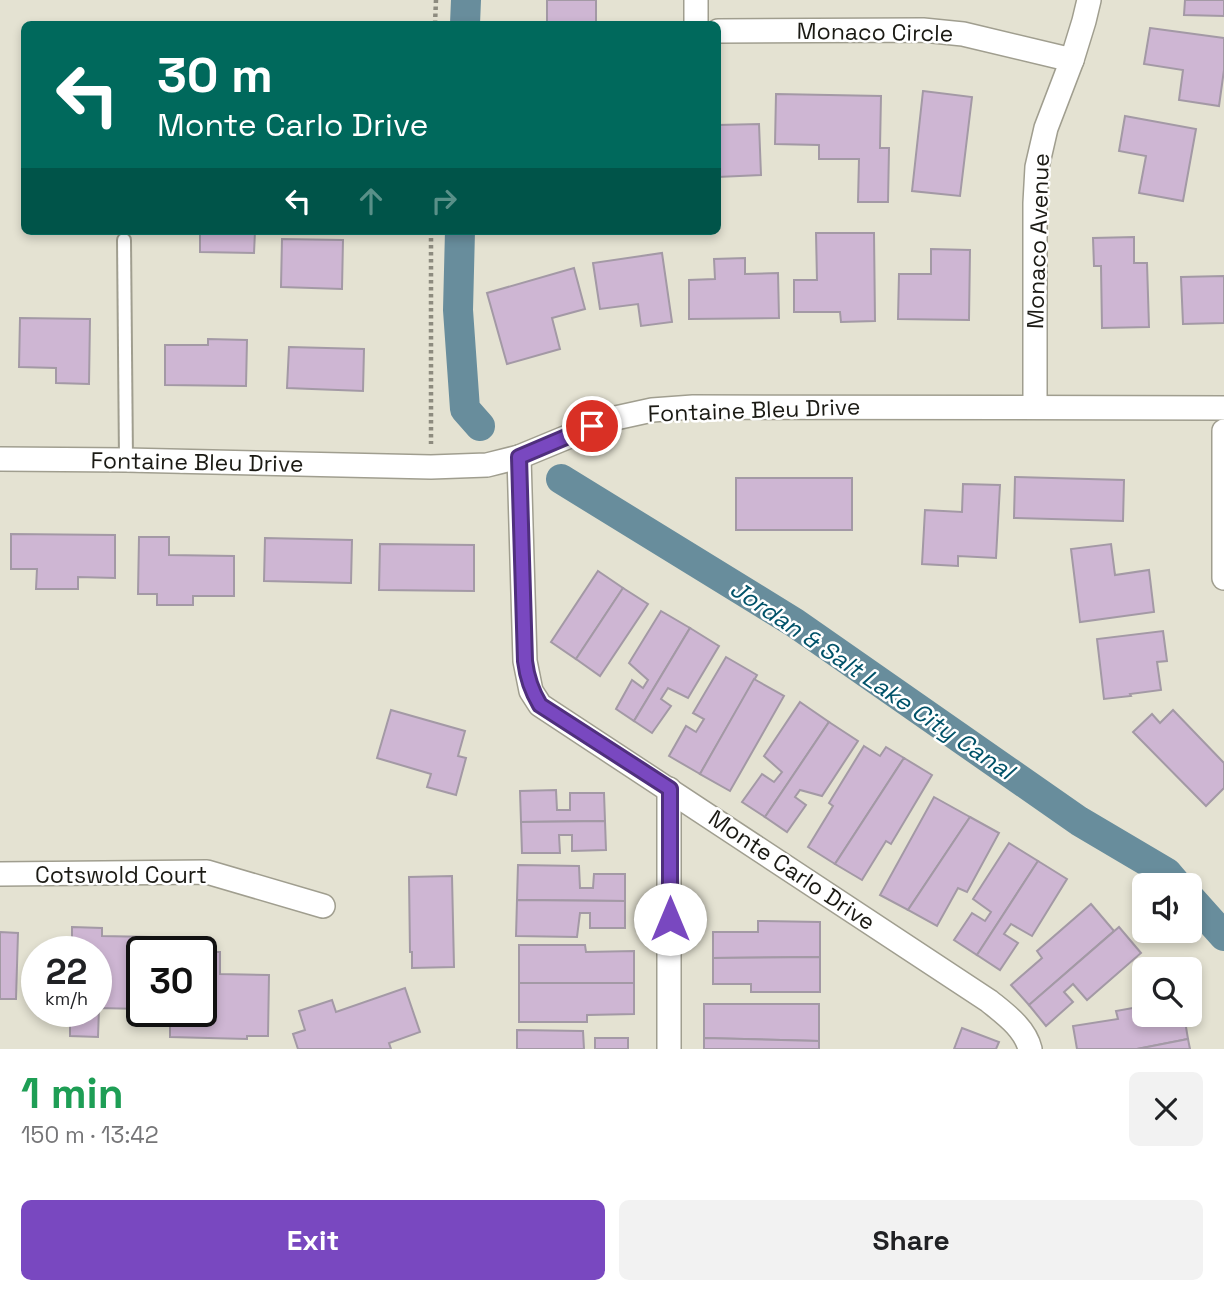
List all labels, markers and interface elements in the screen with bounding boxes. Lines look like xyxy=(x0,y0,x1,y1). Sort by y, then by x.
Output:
street label: Monaco Circle xyxy=(796,16,954,48)
text: 30 m xyxy=(157,44,273,106)
icon: left xyxy=(42,49,133,140)
text: Monte Carlo Drive xyxy=(157,105,428,145)
street label: Monaco Avenue xyxy=(1020,153,1056,329)
icon: left xyxy=(279,182,317,220)
icon: ahead xyxy=(352,182,390,220)
icon: right xyxy=(425,182,463,220)
street label: Fontaine Bleu Drive xyxy=(647,391,861,429)
pin xyxy=(562,396,622,456)
icon: arrive xyxy=(573,407,611,445)
street label: Fontaine Bleu Drive xyxy=(90,445,304,479)
water label: Jordan & Salt Lake City Canal xyxy=(724,573,1023,788)
street label: Monte Carlo Drive xyxy=(703,803,881,937)
street label: Cotswold Court xyxy=(35,860,207,890)
map controls xyxy=(1132,873,1202,1027)
button: sound xyxy=(1132,873,1202,943)
position arrow xyxy=(633,882,707,956)
speed limit sign: 30 xyxy=(126,936,217,1027)
text: 22 xyxy=(46,950,87,994)
button: search xyxy=(1132,957,1202,1027)
text: km/h xyxy=(45,987,88,1010)
text: 1 min xyxy=(21,1067,124,1120)
button: close xyxy=(1129,1072,1203,1146)
text: 150 m · 13:42 xyxy=(21,1120,159,1150)
button: Exit xyxy=(21,1200,605,1280)
button: Share xyxy=(619,1200,1203,1280)

